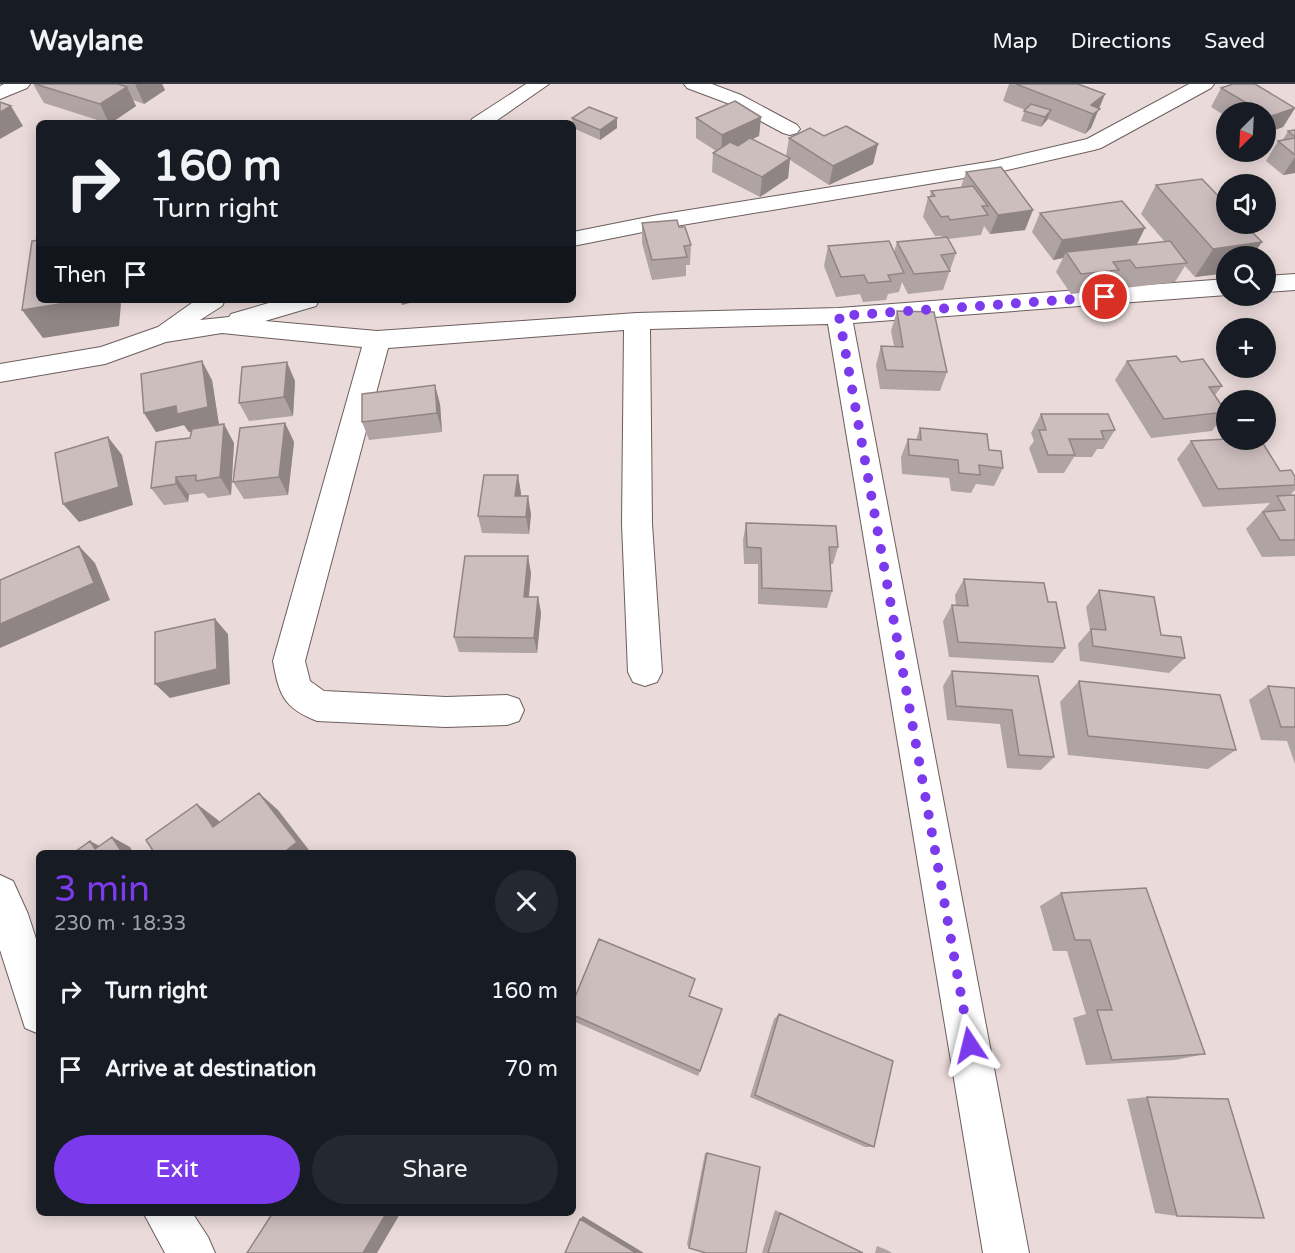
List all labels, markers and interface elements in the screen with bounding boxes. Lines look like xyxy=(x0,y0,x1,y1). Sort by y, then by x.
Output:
text: Waylane xyxy=(30,24,143,58)
text: Map xyxy=(992,29,1038,54)
text: Directions xyxy=(1071,29,1171,54)
text: Saved xyxy=(1204,29,1265,54)
north arrow xyxy=(1216,102,1276,162)
map controls xyxy=(1216,102,1276,450)
text: 160 m xyxy=(153,141,282,192)
icon: right xyxy=(54,144,132,222)
button: sound xyxy=(1216,174,1276,234)
text: Turn right xyxy=(153,192,279,225)
button: search xyxy=(1216,246,1276,306)
icon: arrive xyxy=(119,258,152,291)
text: Then xyxy=(54,262,107,288)
pin xyxy=(1079,271,1130,322)
icon: arrive xyxy=(1088,280,1121,313)
button: + xyxy=(1216,318,1276,378)
button: − xyxy=(1216,390,1276,450)
text: 3 min xyxy=(54,868,150,911)
button: close xyxy=(495,870,558,933)
text: 230 m · 18:33 xyxy=(54,912,186,936)
icon: right xyxy=(54,975,87,1008)
text: Turn right xyxy=(105,978,207,1004)
text: 160 m xyxy=(491,978,558,1004)
position arrow xyxy=(938,1013,1002,1077)
icon: arrive xyxy=(54,1053,87,1086)
text: Arrive at destination xyxy=(105,1056,316,1082)
text: 70 m xyxy=(504,1056,558,1082)
button: Exit xyxy=(54,1135,300,1204)
button: Share xyxy=(312,1135,558,1204)

